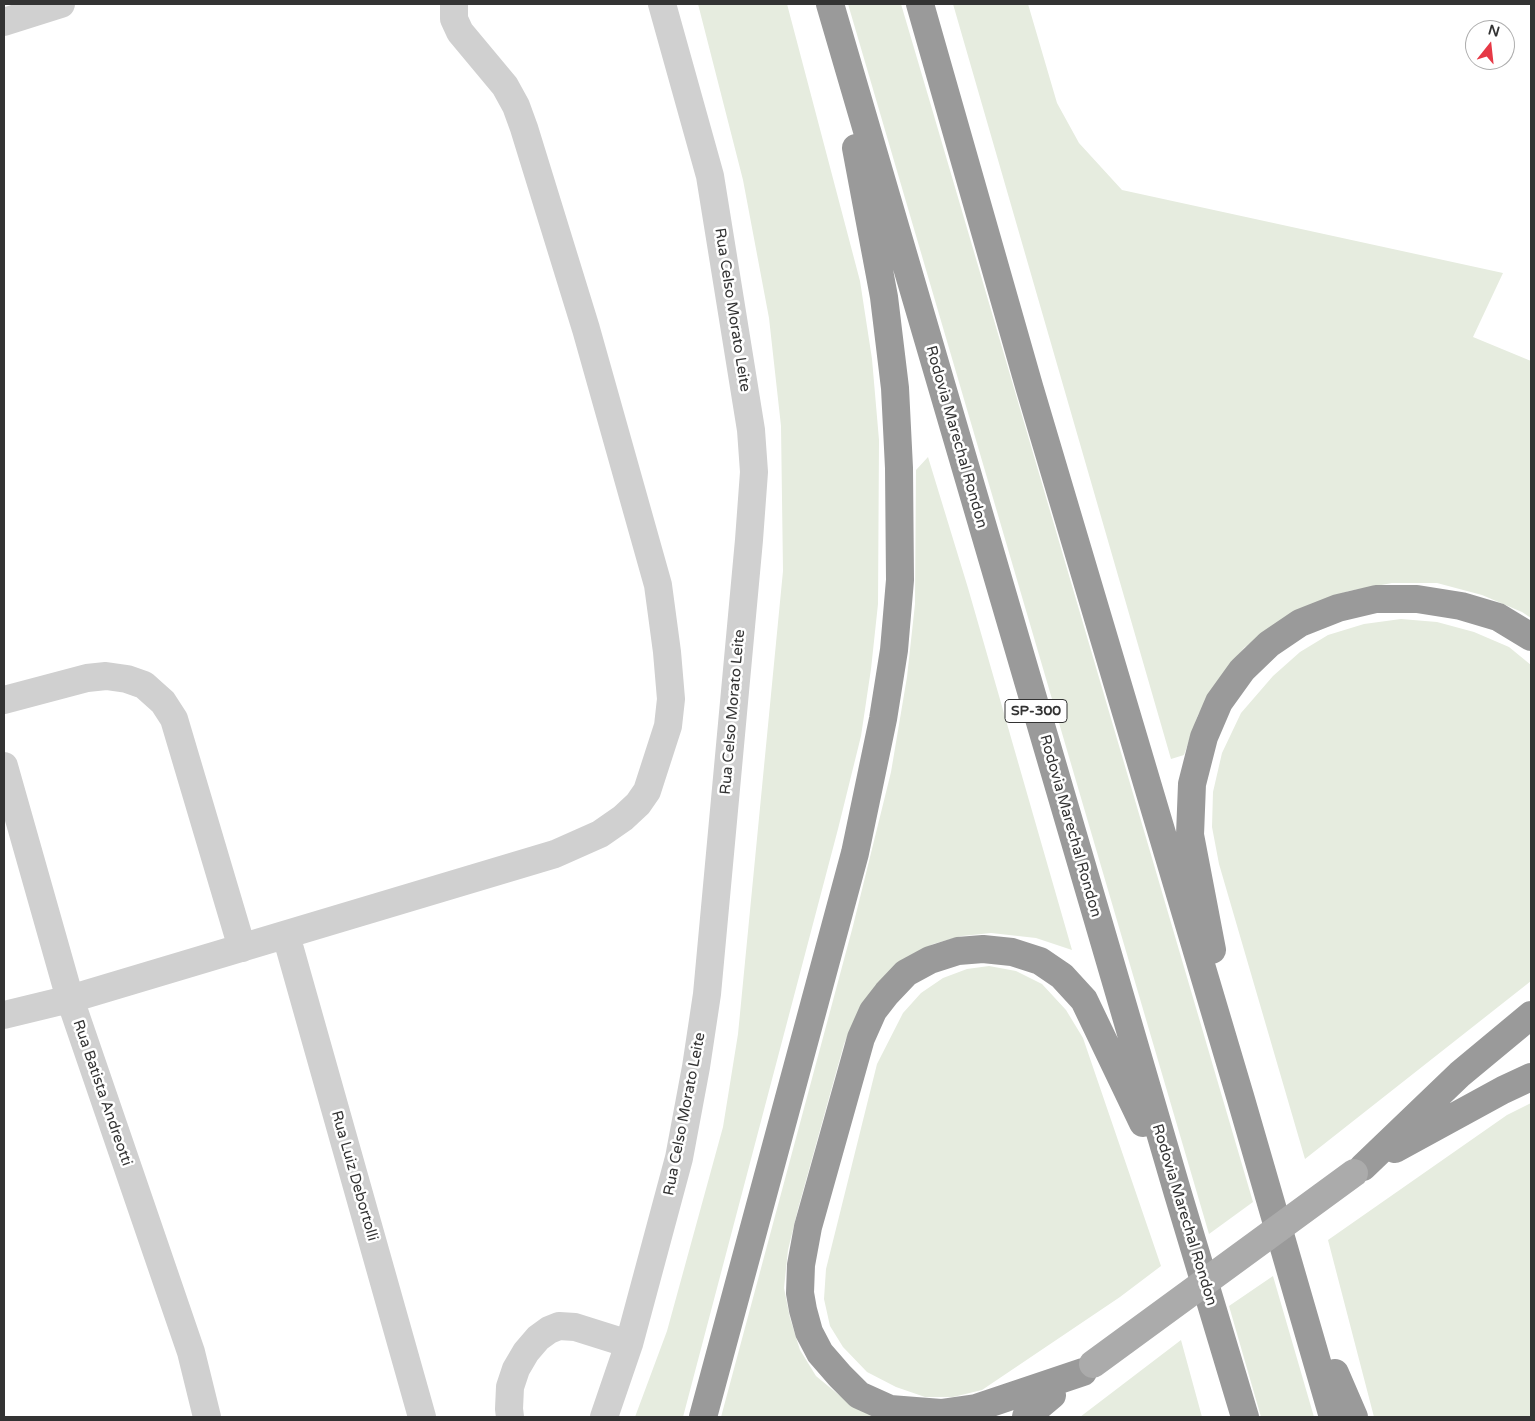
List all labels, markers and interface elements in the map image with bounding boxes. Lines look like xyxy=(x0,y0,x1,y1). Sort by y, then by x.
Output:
north arrow xyxy=(1465,20,1515,70)
text: N xyxy=(1486,21,1502,41)
street label: Rua Celso Morato Leite xyxy=(710,227,754,393)
street label: Rodovia Marechal Rondon xyxy=(921,344,991,530)
street label: Rua Celso Morato Leite xyxy=(717,629,749,795)
road number: SP-300 xyxy=(1005,699,1067,722)
street label: Rodovia Marechal Rondon xyxy=(1035,733,1105,919)
street label: Rua Batista Andreotti xyxy=(69,1018,135,1168)
street label: Rua Celso Morato Leite xyxy=(660,1031,710,1197)
street label: Rua Luiz Debortolli xyxy=(327,1109,381,1243)
street label: Rodovia Marechal Rondon xyxy=(1148,1122,1220,1308)

